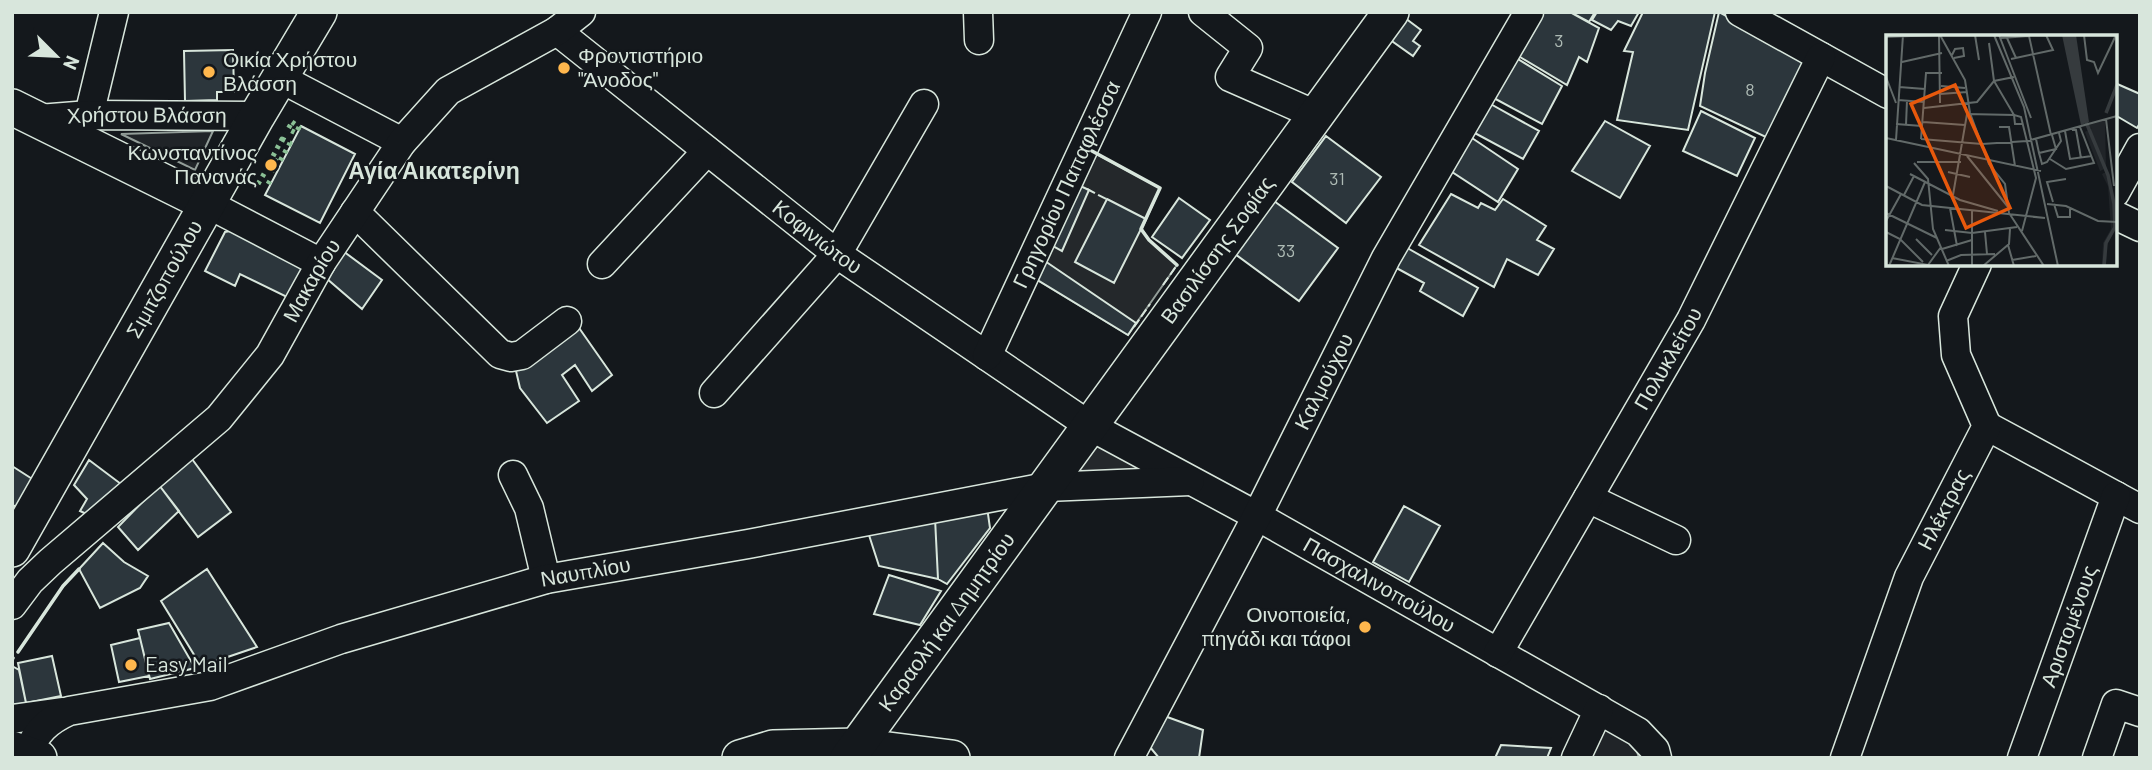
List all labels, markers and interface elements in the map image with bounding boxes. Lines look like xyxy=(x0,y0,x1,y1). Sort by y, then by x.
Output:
north arrow xyxy=(21,21,91,91)
house number: 3 xyxy=(1554,29,1564,51)
inset map xyxy=(1886,35,2117,266)
place label: Φροντιστήριο "Άνοδος" xyxy=(578,42,703,91)
place label: Οικία Χρήστου Βλάσση xyxy=(223,46,357,95)
text: N xyxy=(59,53,85,74)
marker: Φροντιστήριο "Άνοδος" xyxy=(556,60,572,76)
marker: Οικία Χρήστου Βλάσση xyxy=(201,64,217,80)
street label: Γρηγορίου Παπαφλέσσα xyxy=(1006,76,1124,292)
house number: 8 xyxy=(1745,78,1755,100)
street label: Χρήστου Βλάσση xyxy=(66,101,227,128)
place label: Κωνσταντίνος Πανανάς xyxy=(127,139,257,188)
district label: Αγία Αικατερίνη xyxy=(348,156,520,184)
marker: Κωνσταντίνος Πανανάς xyxy=(263,157,279,173)
house number: 31 xyxy=(1329,167,1345,189)
street label: Βασιλίσσης Σοφίας xyxy=(1154,171,1278,328)
street label: Κοφινιώτου xyxy=(768,194,867,278)
street label: Σιμιτζοπούλου xyxy=(120,215,207,342)
street label: Μακαρίου xyxy=(277,234,345,326)
house number: 33 xyxy=(1277,239,1295,261)
street label: Πολυκλείτου xyxy=(1628,303,1706,414)
street label: Καλμούχου xyxy=(1288,329,1357,433)
street label: Ηλέκτρας xyxy=(1911,464,1974,554)
street label: Καραολή και Δημητρίου xyxy=(872,527,1019,716)
street label: Πασχαλινοπούλου xyxy=(1300,531,1460,637)
street label: Ναυπλίου xyxy=(538,551,632,591)
street label: Αριστομένους xyxy=(2034,561,2101,690)
place label: Οινοποιεία, πηγάδι και τάφοι xyxy=(1201,601,1351,650)
marker: Οινοποιεία, πηγάδι και τάφοι xyxy=(1357,619,1373,635)
place label: Easy Mail xyxy=(145,651,228,676)
marker: Easy Mail xyxy=(123,657,139,673)

